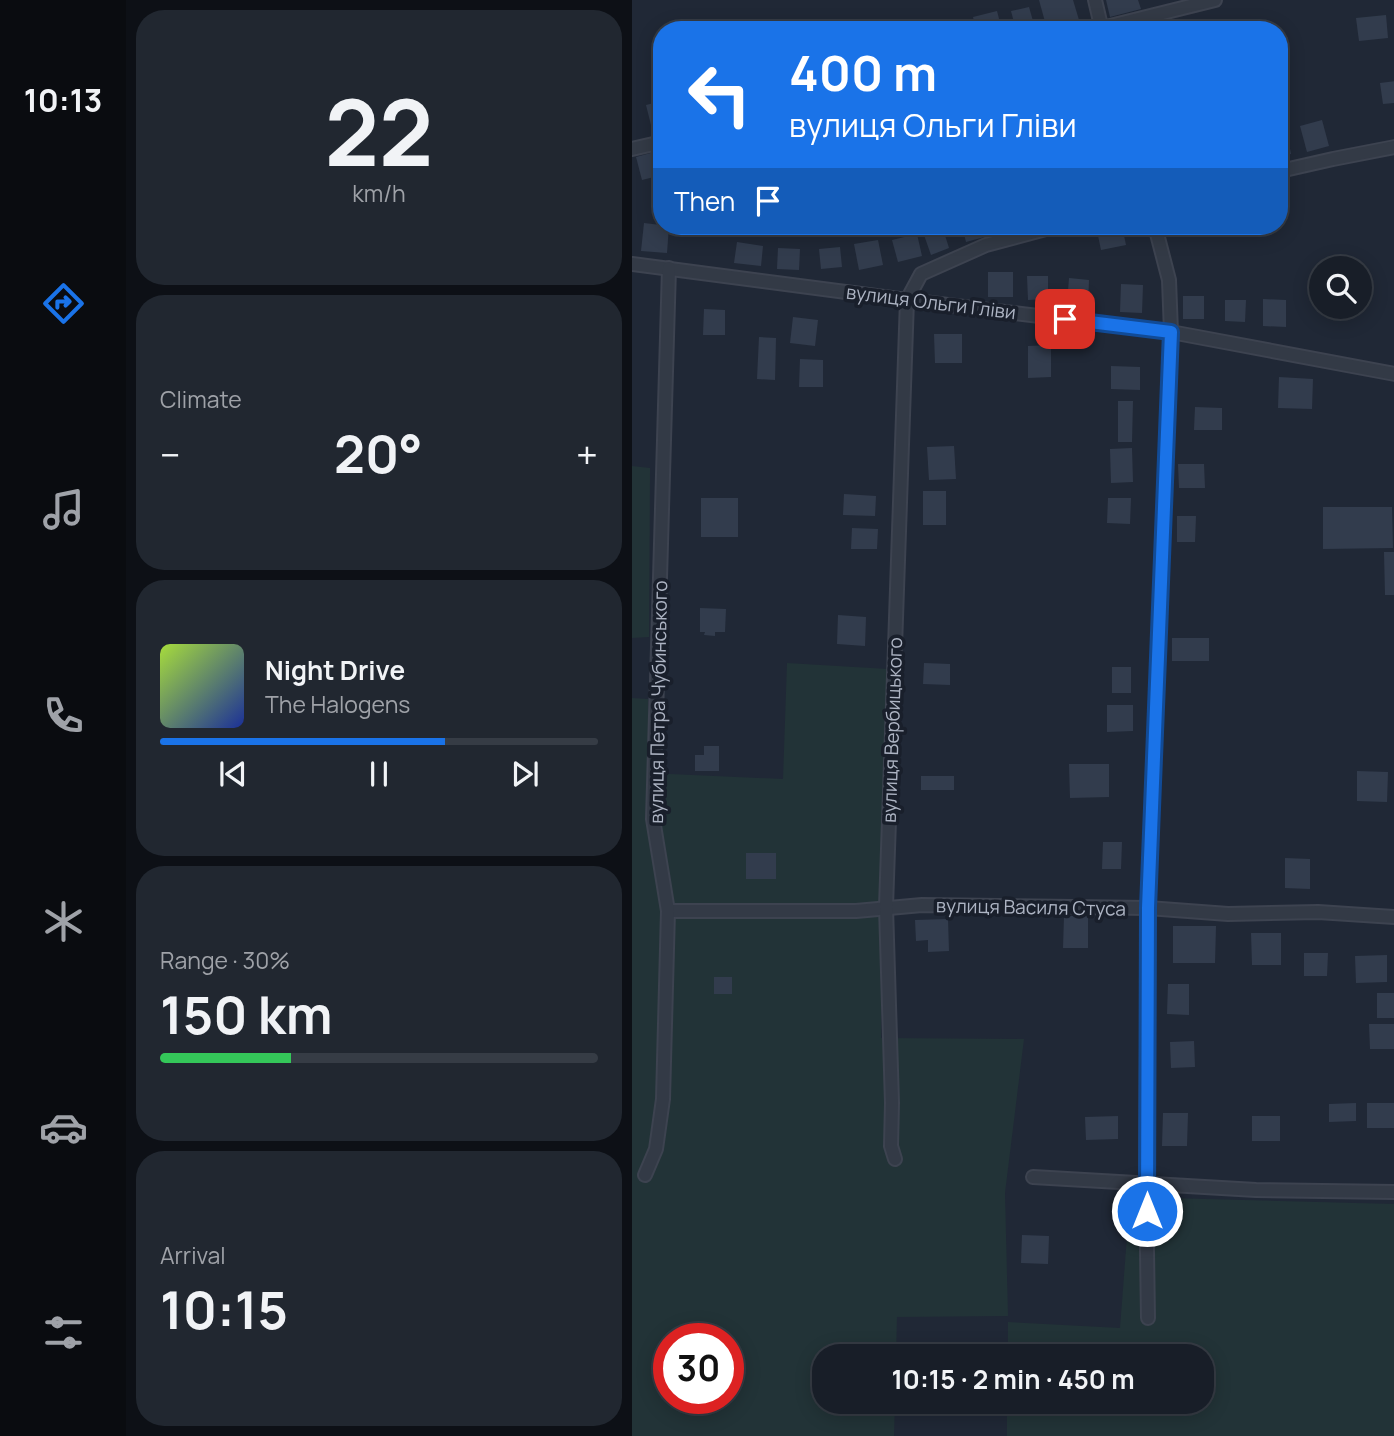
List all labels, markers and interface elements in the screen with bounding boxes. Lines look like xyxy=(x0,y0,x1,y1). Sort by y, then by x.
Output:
text: 400 m xyxy=(789,39,937,106)
icon: left xyxy=(674,49,765,140)
text: 22 xyxy=(325,69,433,193)
text: 10:13 xyxy=(24,78,102,122)
text: вулиця Ольги Гліви xyxy=(789,103,1077,147)
text: km/h xyxy=(352,177,406,209)
icon: arrive xyxy=(749,182,787,220)
text: Then xyxy=(674,183,735,219)
map controls xyxy=(1309,256,1372,319)
button: search xyxy=(1309,256,1372,319)
icon: directions xyxy=(39,279,88,328)
street label: вулиця Ольги Гліви xyxy=(845,279,1017,325)
pin xyxy=(1035,289,1095,349)
icon: arrive xyxy=(1046,300,1084,338)
text: Climate xyxy=(160,383,242,415)
text: 20° xyxy=(334,418,423,489)
text: − xyxy=(160,428,181,480)
text: + xyxy=(576,428,598,480)
icon: music xyxy=(39,485,88,534)
street label: вулиця Петра Чубинського xyxy=(643,580,673,824)
street label: вулиця Вербицького xyxy=(876,637,908,823)
text: Night Drive xyxy=(265,652,405,688)
text: The Halogens xyxy=(265,688,410,720)
icon: phone xyxy=(39,691,88,740)
icon: previous xyxy=(214,755,252,793)
icon: pause xyxy=(360,755,398,793)
icon: next xyxy=(506,755,544,793)
street label: вулиця Василя Стуса xyxy=(936,892,1126,922)
icon: climate xyxy=(39,897,88,946)
text: Range · 30% xyxy=(160,944,290,976)
text: 150 km xyxy=(160,979,333,1050)
icon: car xyxy=(39,1103,88,1152)
position arrow xyxy=(1110,1174,1184,1248)
text: Arrival xyxy=(160,1239,226,1271)
text: 10:15 xyxy=(160,1274,288,1345)
icon: filters xyxy=(39,1308,88,1357)
speed limit sign: 30 xyxy=(653,1323,744,1414)
text: 10:15 · 2 min · 450 m xyxy=(891,1361,1135,1397)

